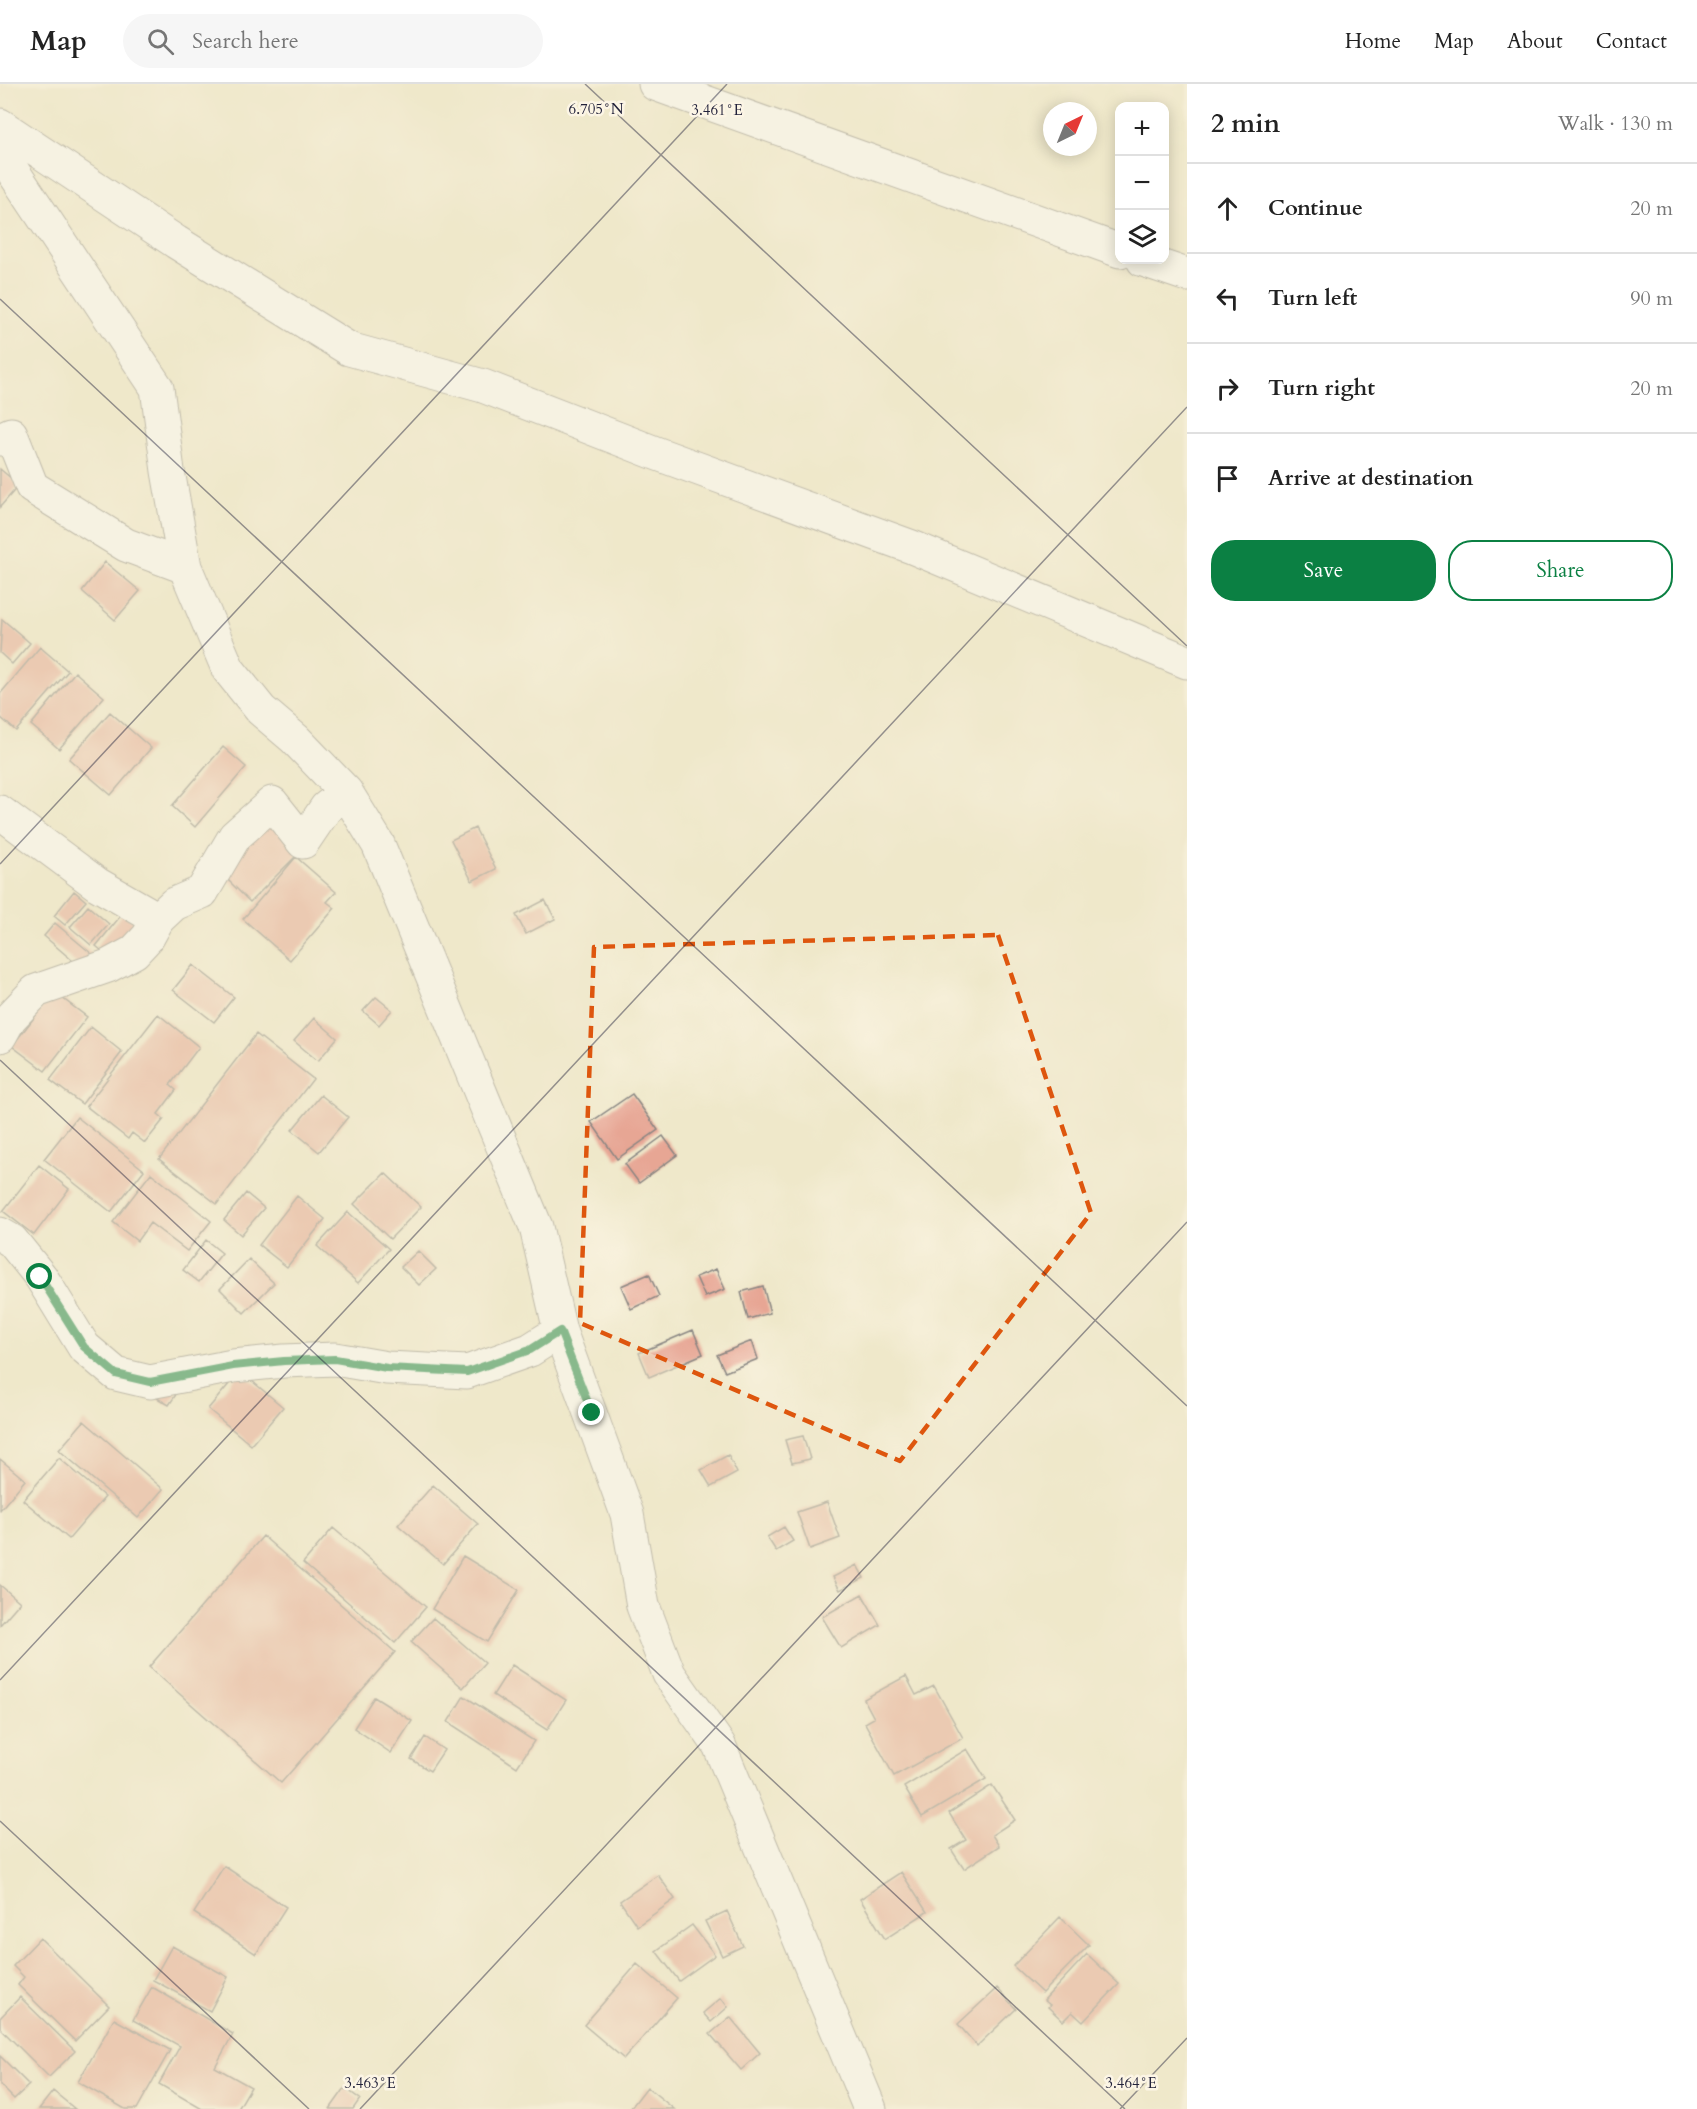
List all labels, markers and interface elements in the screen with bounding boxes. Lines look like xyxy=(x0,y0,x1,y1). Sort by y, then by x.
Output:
search box xyxy=(123,14,543,68)
text: Map xyxy=(30,22,87,60)
icon: search xyxy=(144,25,177,58)
text: Search here xyxy=(192,26,299,56)
text: Home xyxy=(1345,27,1401,56)
text: Map xyxy=(1434,27,1474,56)
text: About xyxy=(1507,27,1563,56)
text: Contact xyxy=(1596,27,1667,56)
text: 6.705°N xyxy=(568,99,624,119)
text: 3.461°E xyxy=(691,100,743,120)
north arrow xyxy=(1043,102,1097,156)
map controls xyxy=(1115,102,1169,264)
button: + xyxy=(1115,102,1169,156)
text: 2 min xyxy=(1211,106,1280,141)
text: Walk · 130 m xyxy=(1558,110,1673,137)
button: − xyxy=(1115,156,1169,210)
icon: ahead xyxy=(1211,192,1244,225)
text: Continue xyxy=(1268,193,1363,223)
text: 20 m xyxy=(1630,195,1673,222)
button: layers xyxy=(1115,210,1169,264)
icon: left xyxy=(1211,282,1244,315)
text: Turn left xyxy=(1268,283,1357,313)
text: 90 m xyxy=(1630,285,1673,312)
icon: right xyxy=(1211,372,1244,405)
text: Turn right xyxy=(1268,373,1375,403)
text: 20 m xyxy=(1630,375,1673,402)
icon: arrive xyxy=(1211,462,1244,495)
text: Arrive at destination xyxy=(1268,463,1473,493)
button: Save xyxy=(1211,540,1436,601)
button: Share xyxy=(1448,540,1673,601)
route start xyxy=(26,1263,52,1289)
route end xyxy=(578,1399,604,1425)
text: 3.463°E xyxy=(344,2073,396,2093)
text: 3.464°E xyxy=(1105,2073,1157,2093)

